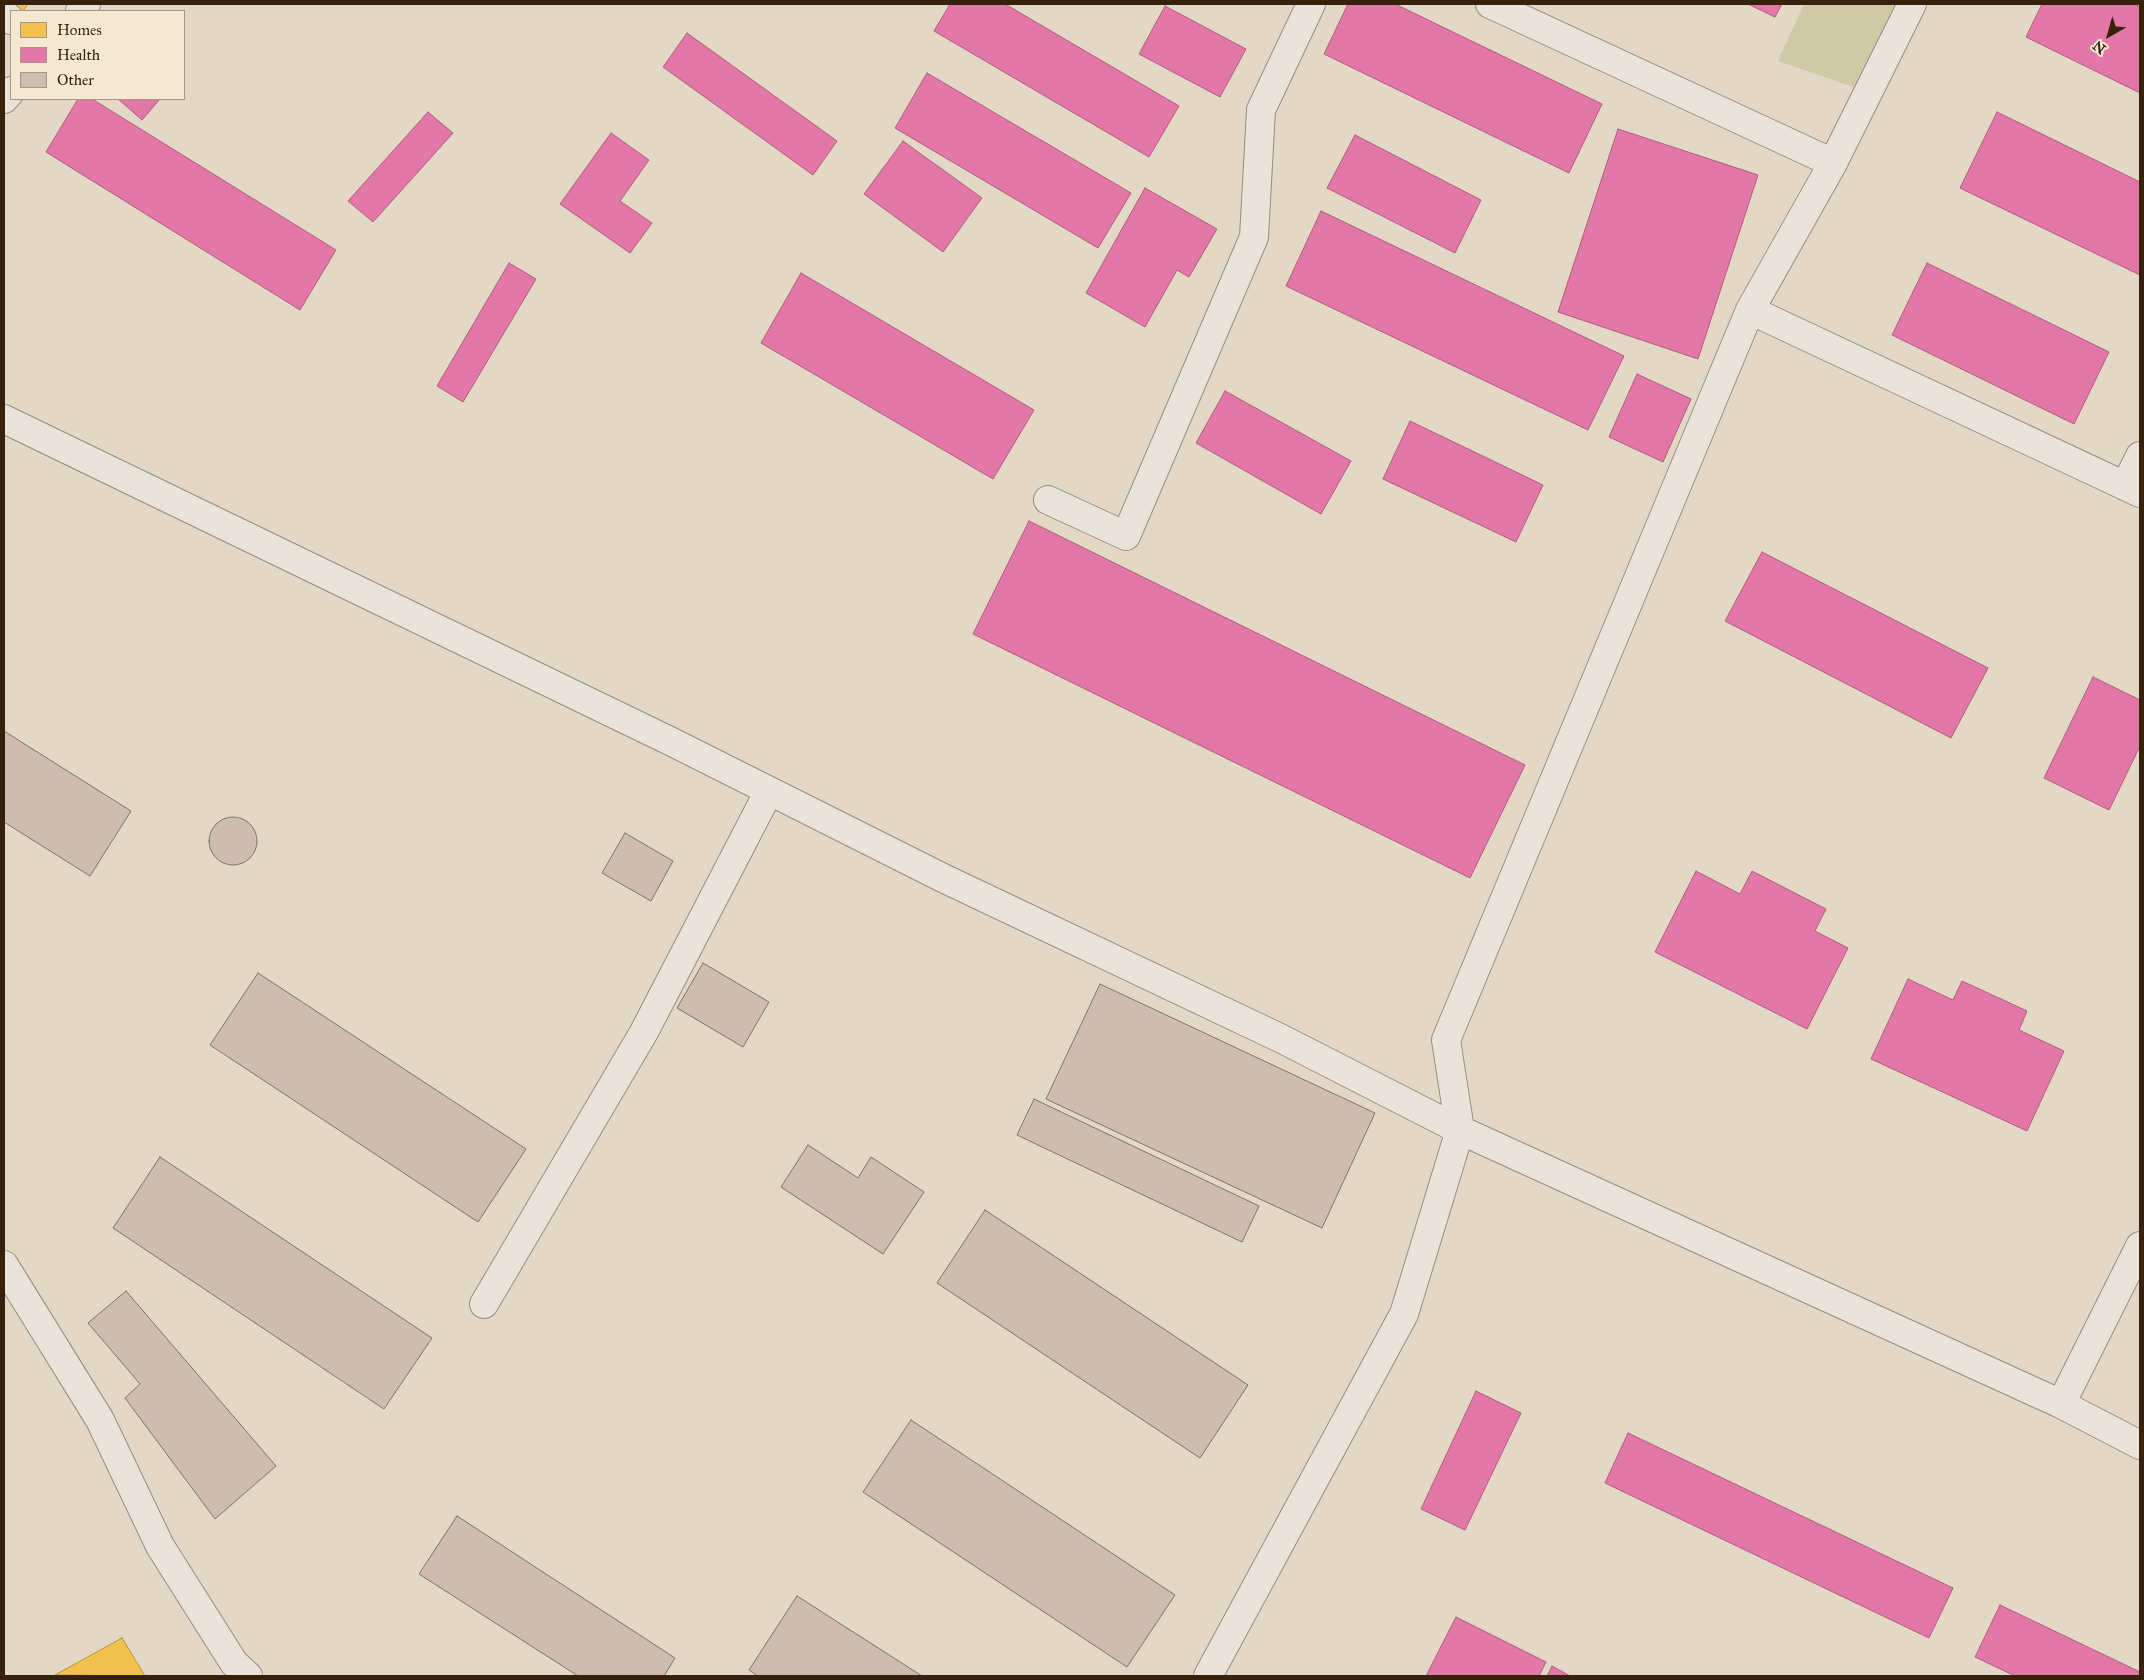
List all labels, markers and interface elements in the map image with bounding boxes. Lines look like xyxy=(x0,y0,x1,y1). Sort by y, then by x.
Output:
legend xyxy=(10,10,185,100)
north arrow xyxy=(2084,10,2134,60)
text: Homes xyxy=(57,21,102,39)
text: N xyxy=(2090,37,2109,58)
text: Health xyxy=(57,46,100,64)
text: Other xyxy=(57,71,94,89)

